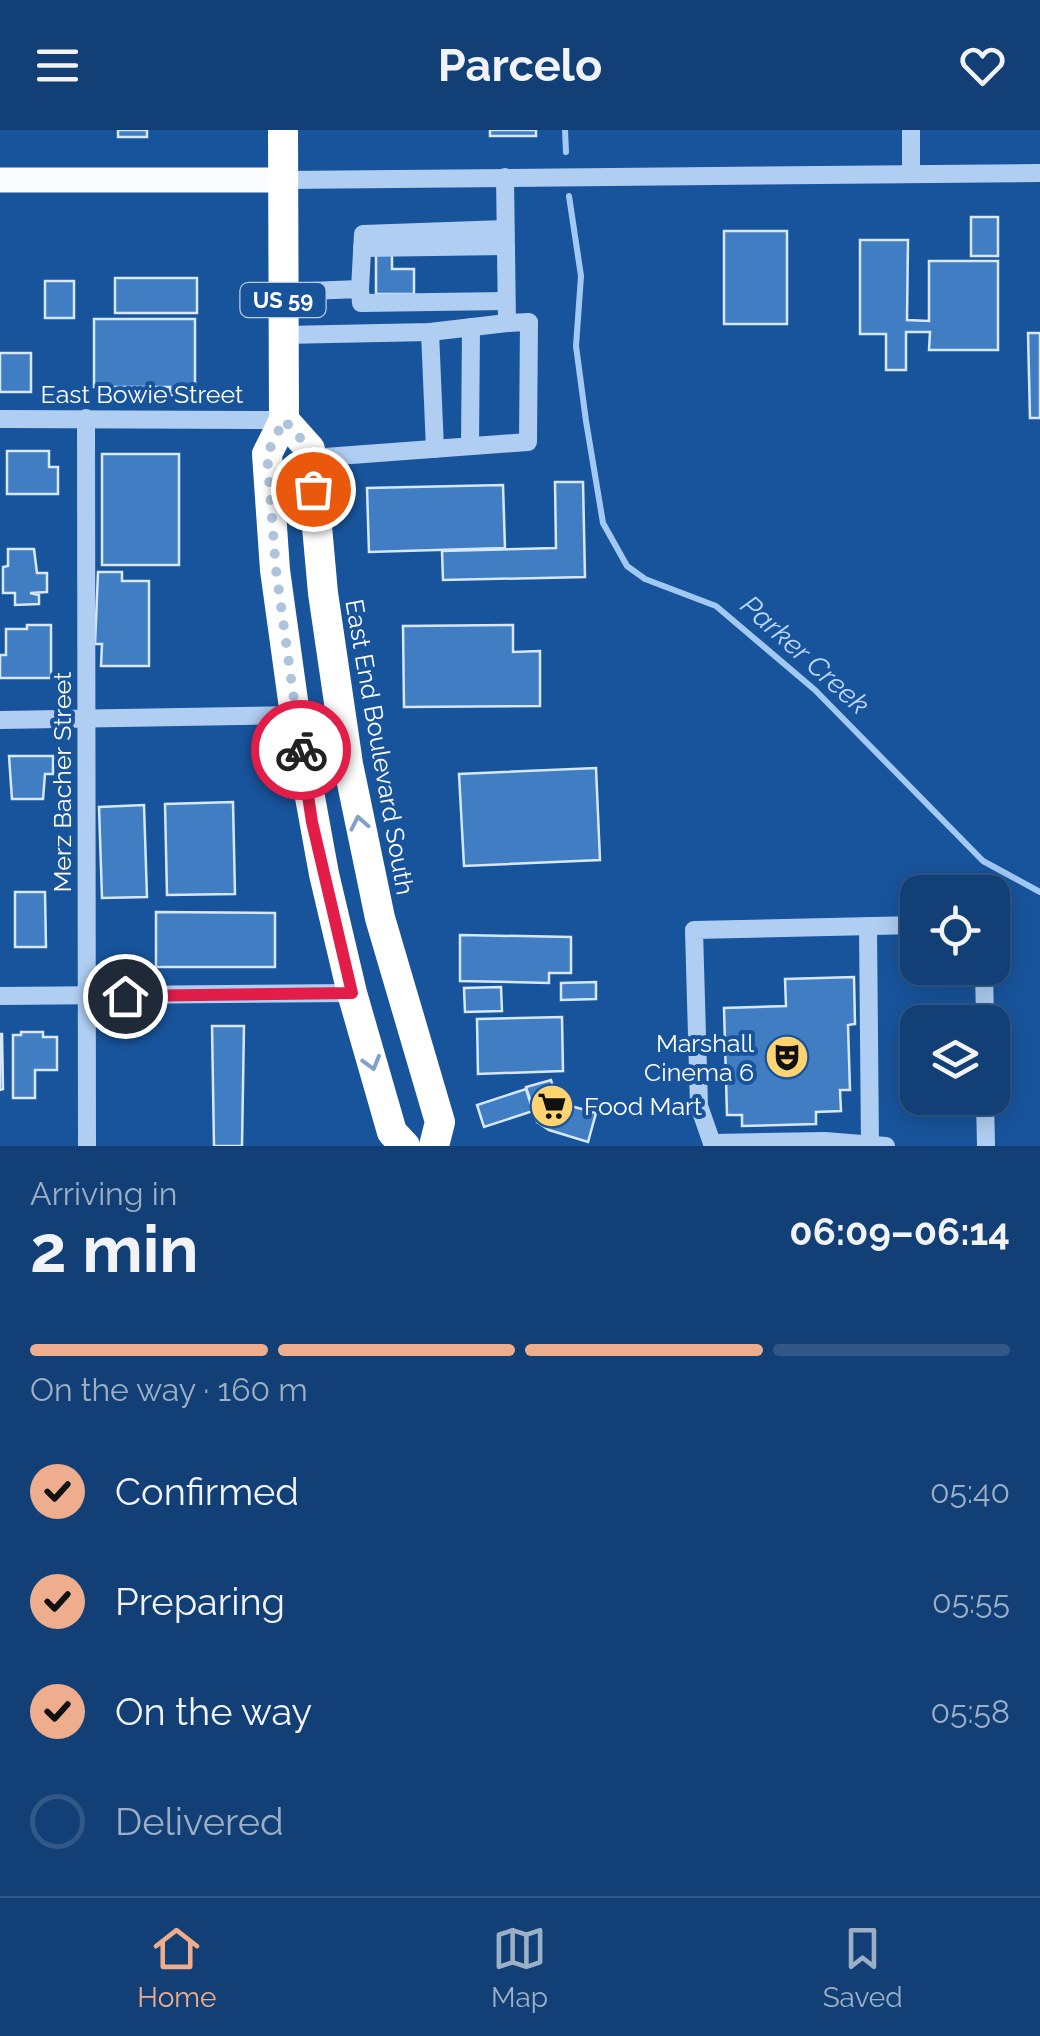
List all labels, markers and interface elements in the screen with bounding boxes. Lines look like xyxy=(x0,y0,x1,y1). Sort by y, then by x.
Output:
icon: menu xyxy=(30,38,85,93)
icon: heart xyxy=(955,38,1010,93)
text: Parcelo xyxy=(438,39,602,92)
road number: US 59 xyxy=(240,283,326,317)
street label: East Bowie Street xyxy=(41,379,244,409)
pin xyxy=(271,447,356,532)
icon: bag xyxy=(286,462,341,517)
water label: Parker Creek xyxy=(734,589,876,721)
street label: East End Boulevard South xyxy=(339,597,421,897)
street label: Merz Bacher Street xyxy=(47,671,77,892)
courier xyxy=(251,700,351,800)
icon: bike xyxy=(274,723,329,778)
one-way arrow xyxy=(350,815,371,832)
map controls xyxy=(900,875,1010,1115)
button: locate xyxy=(900,875,1010,985)
pin xyxy=(83,954,168,1039)
icon: home xyxy=(98,969,153,1024)
button: layers xyxy=(900,1005,1010,1115)
place label: Marshall Cinema 6 xyxy=(644,1028,754,1087)
theatre icon: Marshall Cinema 6 xyxy=(764,1034,810,1080)
one-way arrow xyxy=(360,1053,381,1070)
supermarket icon: Food Mart xyxy=(529,1083,575,1129)
place label: Food Mart xyxy=(584,1091,703,1121)
text: Arriving in xyxy=(30,1175,177,1212)
text: 06:09–06:14 xyxy=(789,1209,1010,1254)
text: 2 min xyxy=(30,1211,199,1287)
text: On the way · 160 m xyxy=(30,1371,308,1408)
icon: check xyxy=(30,1464,85,1519)
text: Confirmed xyxy=(115,1469,299,1514)
text: 05:40 xyxy=(930,1473,1010,1510)
icon: check xyxy=(30,1574,85,1629)
text: Preparing xyxy=(115,1579,285,1624)
text: 05:55 xyxy=(932,1583,1010,1620)
icon: check xyxy=(30,1684,85,1739)
text: On the way xyxy=(115,1689,312,1734)
text: 05:58 xyxy=(931,1693,1010,1730)
text: Delivered xyxy=(115,1799,284,1844)
tab: Home xyxy=(137,1921,217,2014)
tab: Map xyxy=(491,1921,548,2014)
tab: Saved xyxy=(823,1921,903,2014)

